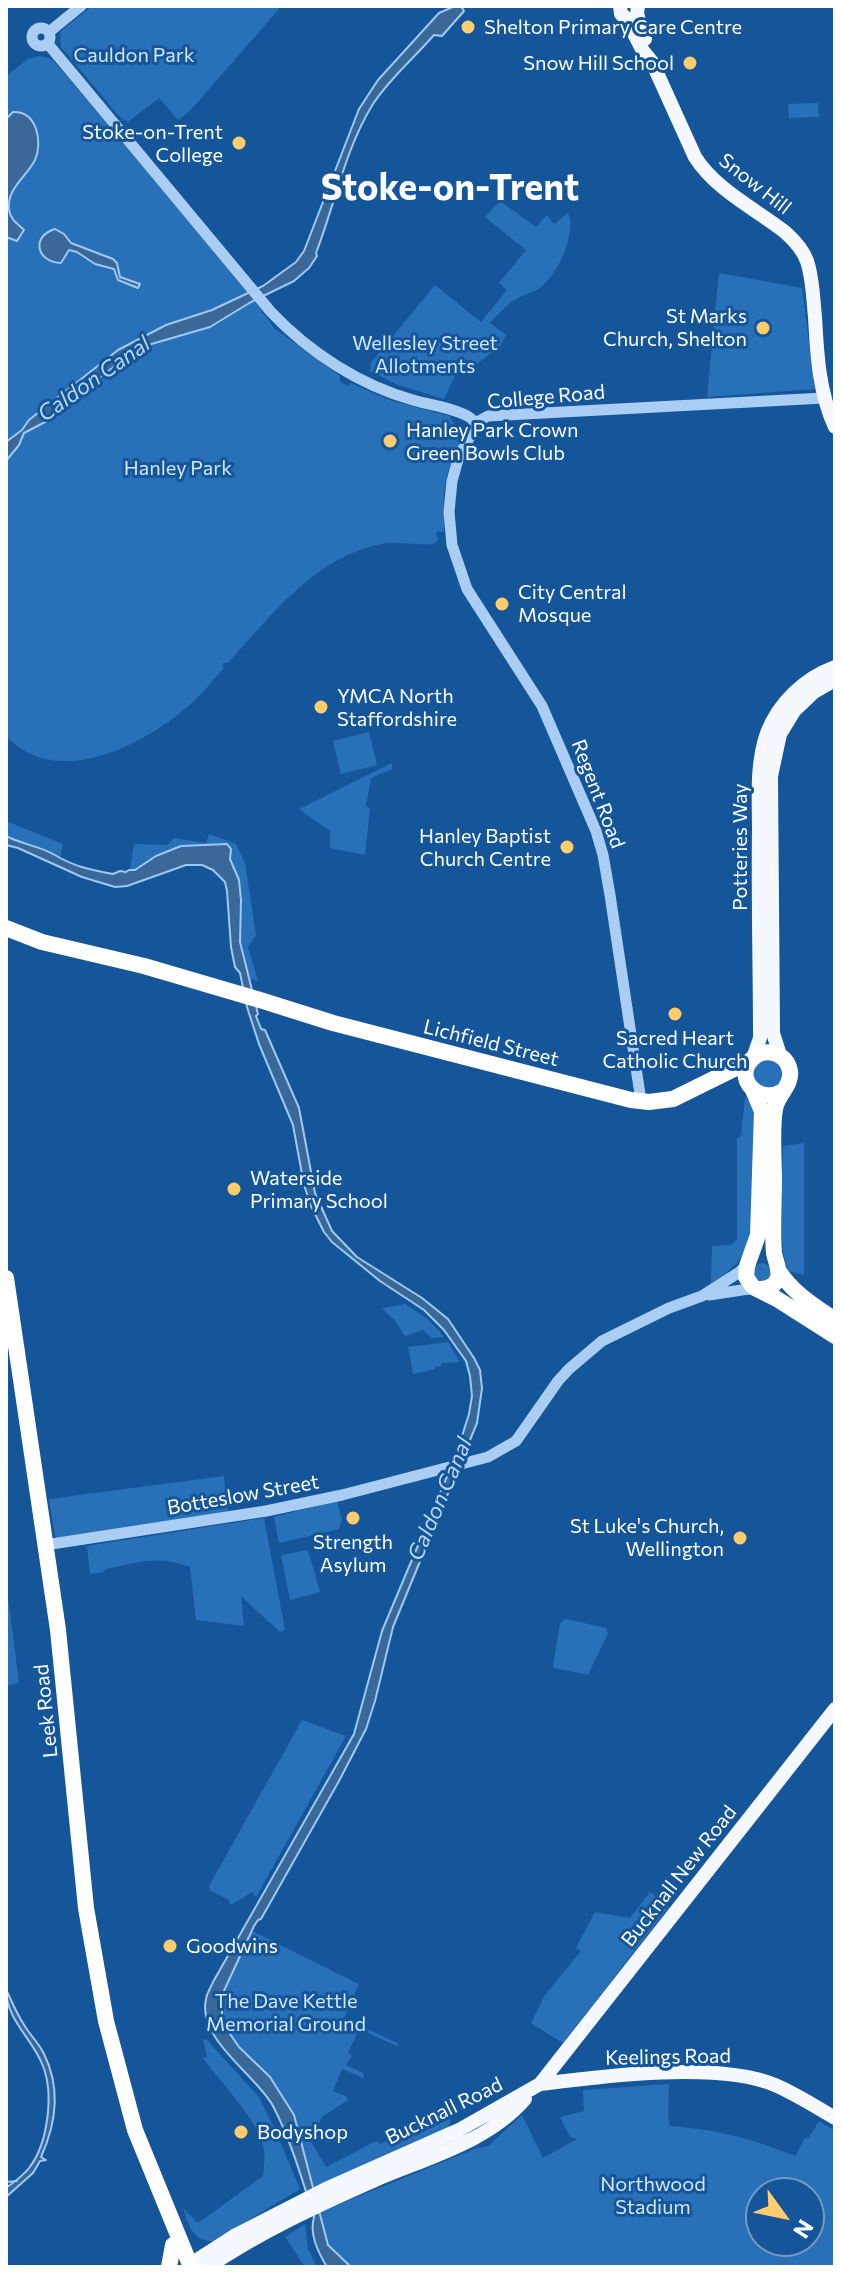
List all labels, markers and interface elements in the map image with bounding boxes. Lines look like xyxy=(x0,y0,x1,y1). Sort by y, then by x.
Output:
place label: Shelton Primary Care Centre xyxy=(484,15,742,39)
marker: Shelton Primary Care Centre xyxy=(459,18,477,36)
park label: Cauldon Park xyxy=(73,43,195,67)
place label: Snow Hill School xyxy=(523,51,674,75)
marker: Snow Hill School xyxy=(681,54,699,72)
place label: Stoke-on-Trent College xyxy=(82,120,223,167)
marker: Stoke-on-Trent College xyxy=(230,134,248,152)
street label: Snow Hill xyxy=(714,148,796,220)
district label: Stoke-on-Trent xyxy=(321,166,579,210)
place label: St Marks Church, Shelton xyxy=(603,304,747,351)
marker: St Marks Church, Shelton xyxy=(754,319,772,337)
water label: Caldon Canal xyxy=(33,331,155,427)
park label: Wellesley Street Allotments xyxy=(352,331,498,378)
street label: College Road xyxy=(486,380,606,414)
place label: Hanley Park Crown Green Bowls Club xyxy=(406,418,579,465)
marker: Hanley Park Crown Green Bowls Club xyxy=(381,432,399,450)
park label: Hanley Park xyxy=(124,456,232,480)
place label: City Central Mosque xyxy=(518,580,626,627)
marker: City Central Mosque xyxy=(493,595,511,613)
place label: YMCA North Staffordshire xyxy=(337,684,457,731)
marker: YMCA North Staffordshire xyxy=(312,698,330,716)
street label: Regent Road xyxy=(566,736,630,852)
street label: Potteries Way xyxy=(728,783,752,911)
place label: Hanley Baptist Church Centre xyxy=(419,824,551,871)
marker: Hanley Baptist Church Centre xyxy=(558,838,576,856)
marker: Sacred Heart Catholic Church xyxy=(666,1005,684,1023)
street label: Lichfield Street xyxy=(421,1015,561,1071)
place label: Sacred Heart Catholic Church xyxy=(602,1026,748,1073)
place label: Waterside Primary School xyxy=(250,1166,388,1213)
marker: Waterside Primary School xyxy=(225,1180,243,1198)
water label: Caldon Canal xyxy=(402,1433,478,1565)
street label: Botteslow Street xyxy=(165,1470,321,1520)
marker: Strength Asylum xyxy=(344,1509,362,1527)
place label: St Luke's Church, Wellington xyxy=(570,1514,724,1561)
marker: St Luke's Church, Wellington xyxy=(731,1529,749,1547)
place label: Strength Asylum xyxy=(313,1530,393,1577)
street label: Leek Road xyxy=(29,1663,63,1759)
street label: Bucknall New Road xyxy=(616,1801,742,1951)
place label: Goodwins xyxy=(186,1934,278,1958)
marker: Goodwins xyxy=(161,1937,179,1955)
park label: The Dave Kettle Memorial Ground xyxy=(206,1989,366,2036)
street label: Keelings Road xyxy=(605,2044,731,2070)
street label: Bucknall Road xyxy=(381,2072,507,2150)
place label: Bodyshop xyxy=(257,2120,348,2144)
marker: Bodyshop xyxy=(232,2123,250,2141)
park label: Northwood Stadium xyxy=(600,2172,706,2219)
north arrow xyxy=(745,2177,825,2257)
text: N xyxy=(788,2215,820,2244)

